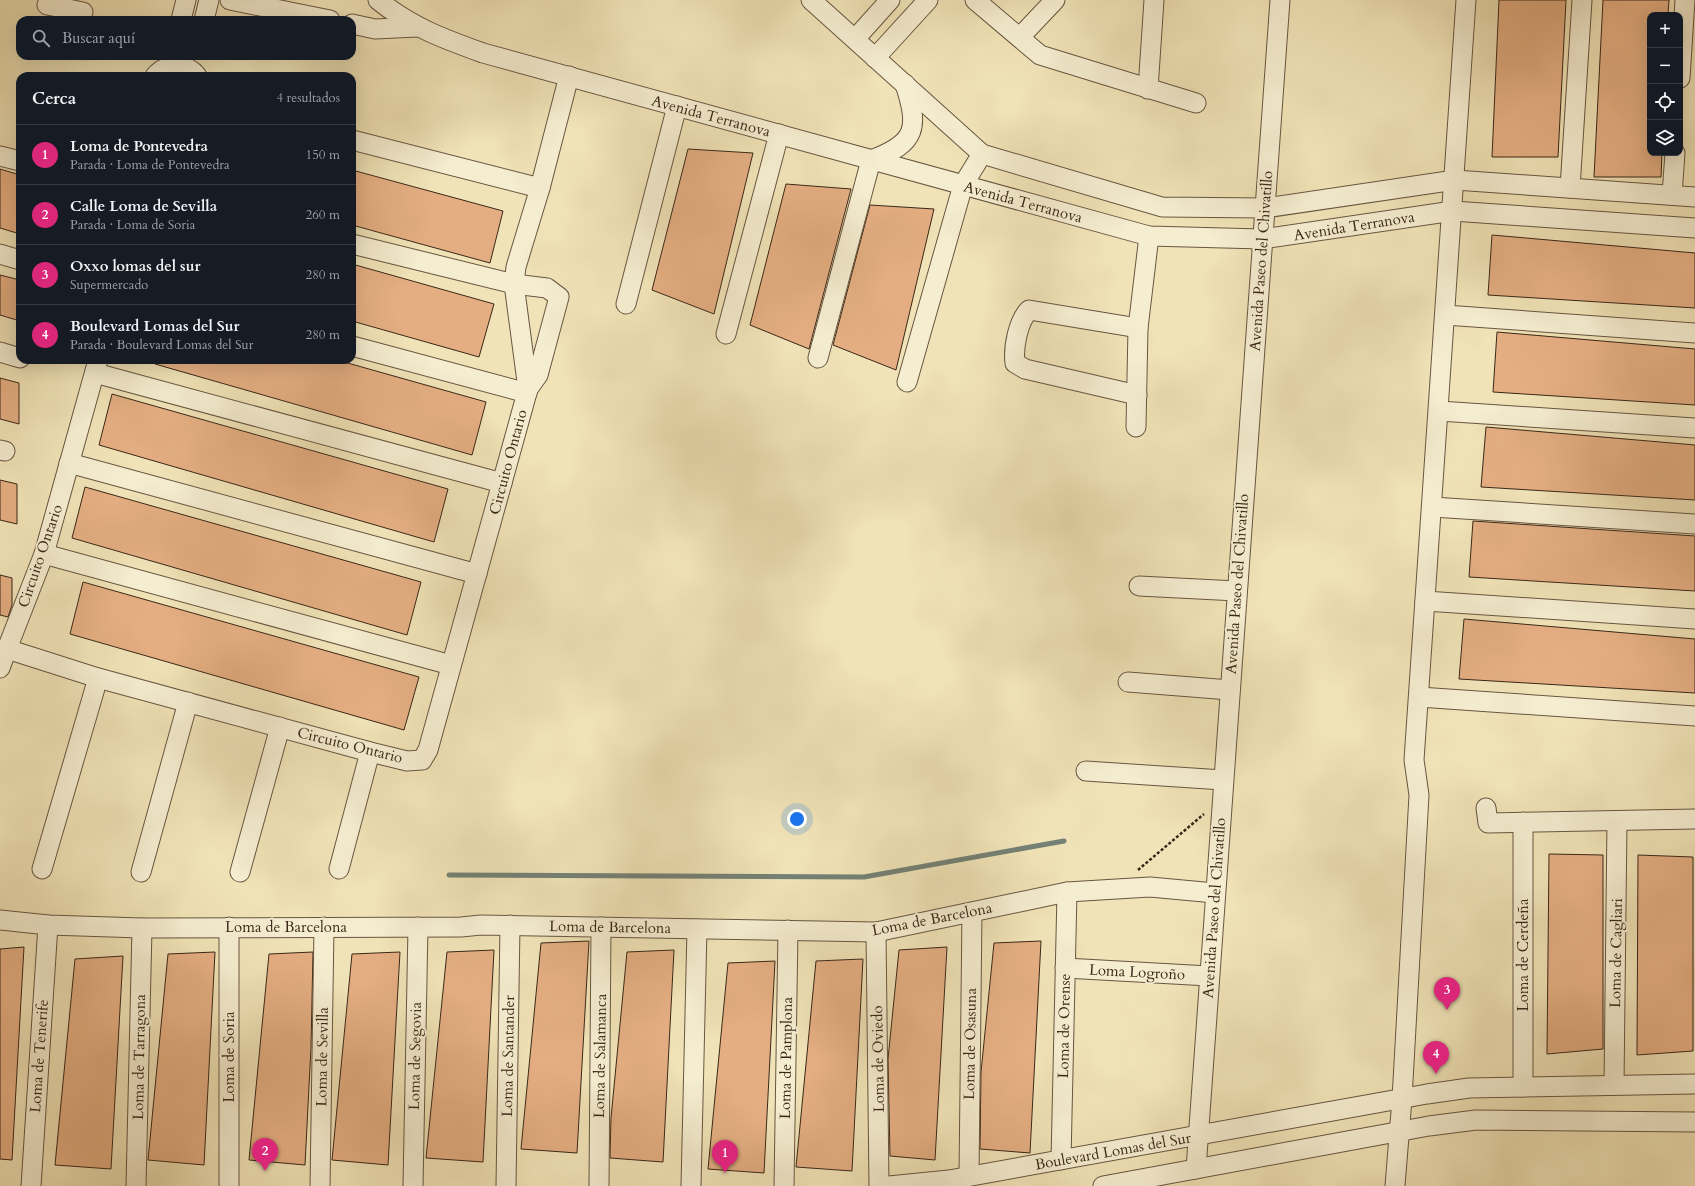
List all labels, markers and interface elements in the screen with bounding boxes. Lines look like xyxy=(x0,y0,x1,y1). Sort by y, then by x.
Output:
map controls xyxy=(1647,12,1683,156)
button: + xyxy=(1647,12,1683,48)
search box xyxy=(16,16,356,60)
icon: search xyxy=(30,27,52,49)
text: Buscar aquí xyxy=(62,28,135,48)
button: − xyxy=(1647,48,1683,84)
button: locate xyxy=(1647,84,1683,120)
text: Cerca xyxy=(32,87,76,110)
text: 4 resultados xyxy=(276,89,340,107)
street label: Avenida Terranova xyxy=(649,91,773,142)
button: layers xyxy=(1647,120,1683,156)
text: Loma de Pontevedra xyxy=(70,136,208,156)
text: 1 xyxy=(42,146,48,164)
text: 150 m xyxy=(306,146,340,164)
text: Parada · Loma de Pontevedra xyxy=(70,156,230,174)
street label: Avenida Paseo del Chivatillo xyxy=(1245,170,1277,352)
street label: Avenida Terranova xyxy=(961,177,1085,228)
text: Calle Loma de Sevilla xyxy=(70,196,217,216)
text: 2 xyxy=(42,206,48,224)
text: 260 m xyxy=(306,206,340,224)
street label: Avenida Terranova xyxy=(1292,206,1416,245)
text: Parada · Loma de Soria xyxy=(70,216,195,234)
text: Oxxo lomas del sur xyxy=(70,256,200,276)
text: 3 xyxy=(42,266,48,284)
text: 280 m xyxy=(306,266,340,284)
text: Supermercado xyxy=(70,276,148,294)
text: Boulevard Lomas del Sur xyxy=(70,316,240,336)
text: 4 xyxy=(42,326,48,344)
text: 280 m xyxy=(306,326,340,344)
text: Parada · Boulevard Lomas del Sur xyxy=(70,336,253,354)
street label: Circuito Ontario xyxy=(484,407,532,517)
street label: Avenida Paseo del Chivatillo xyxy=(1221,493,1253,675)
street label: Circuito Ontario xyxy=(13,502,67,610)
street label: Circuito Ontario xyxy=(295,722,405,768)
your location xyxy=(787,809,807,829)
street label: Avenida Paseo del Chivatillo xyxy=(1198,817,1230,999)
street label: Loma de Barcelona xyxy=(870,897,994,940)
street label: Loma de Cerdeña xyxy=(1513,898,1533,1011)
street label: Loma de Cagliari xyxy=(1605,898,1627,1008)
street label: Loma de Barcelona xyxy=(549,916,672,938)
street label: Loma de Barcelona xyxy=(225,917,347,937)
street label: Loma Logroño xyxy=(1088,959,1186,985)
street label: Loma de Orense xyxy=(1053,973,1075,1079)
pin: 3 xyxy=(1434,977,1460,1010)
street label: Loma de Osasuna xyxy=(959,987,981,1100)
street label: Loma de Salamanca xyxy=(589,993,611,1118)
street label: Loma de Tarragona xyxy=(128,994,150,1120)
street label: Loma de Santander xyxy=(497,994,519,1117)
street label: Loma de Pamplona xyxy=(775,996,797,1119)
street label: Loma de Tenerife xyxy=(25,999,53,1113)
street label: Loma de Segovia xyxy=(404,1001,426,1110)
street label: Loma de Oviedo xyxy=(867,1005,889,1113)
street label: Loma de Sevilla xyxy=(311,1007,333,1107)
street label: Loma de Soria xyxy=(219,1011,239,1103)
pin: 4 xyxy=(1423,1041,1449,1074)
street label: Boulevard Lomas del Sur xyxy=(1033,1127,1193,1175)
pin: 2 xyxy=(252,1138,278,1171)
pin: 1 xyxy=(712,1140,738,1173)

